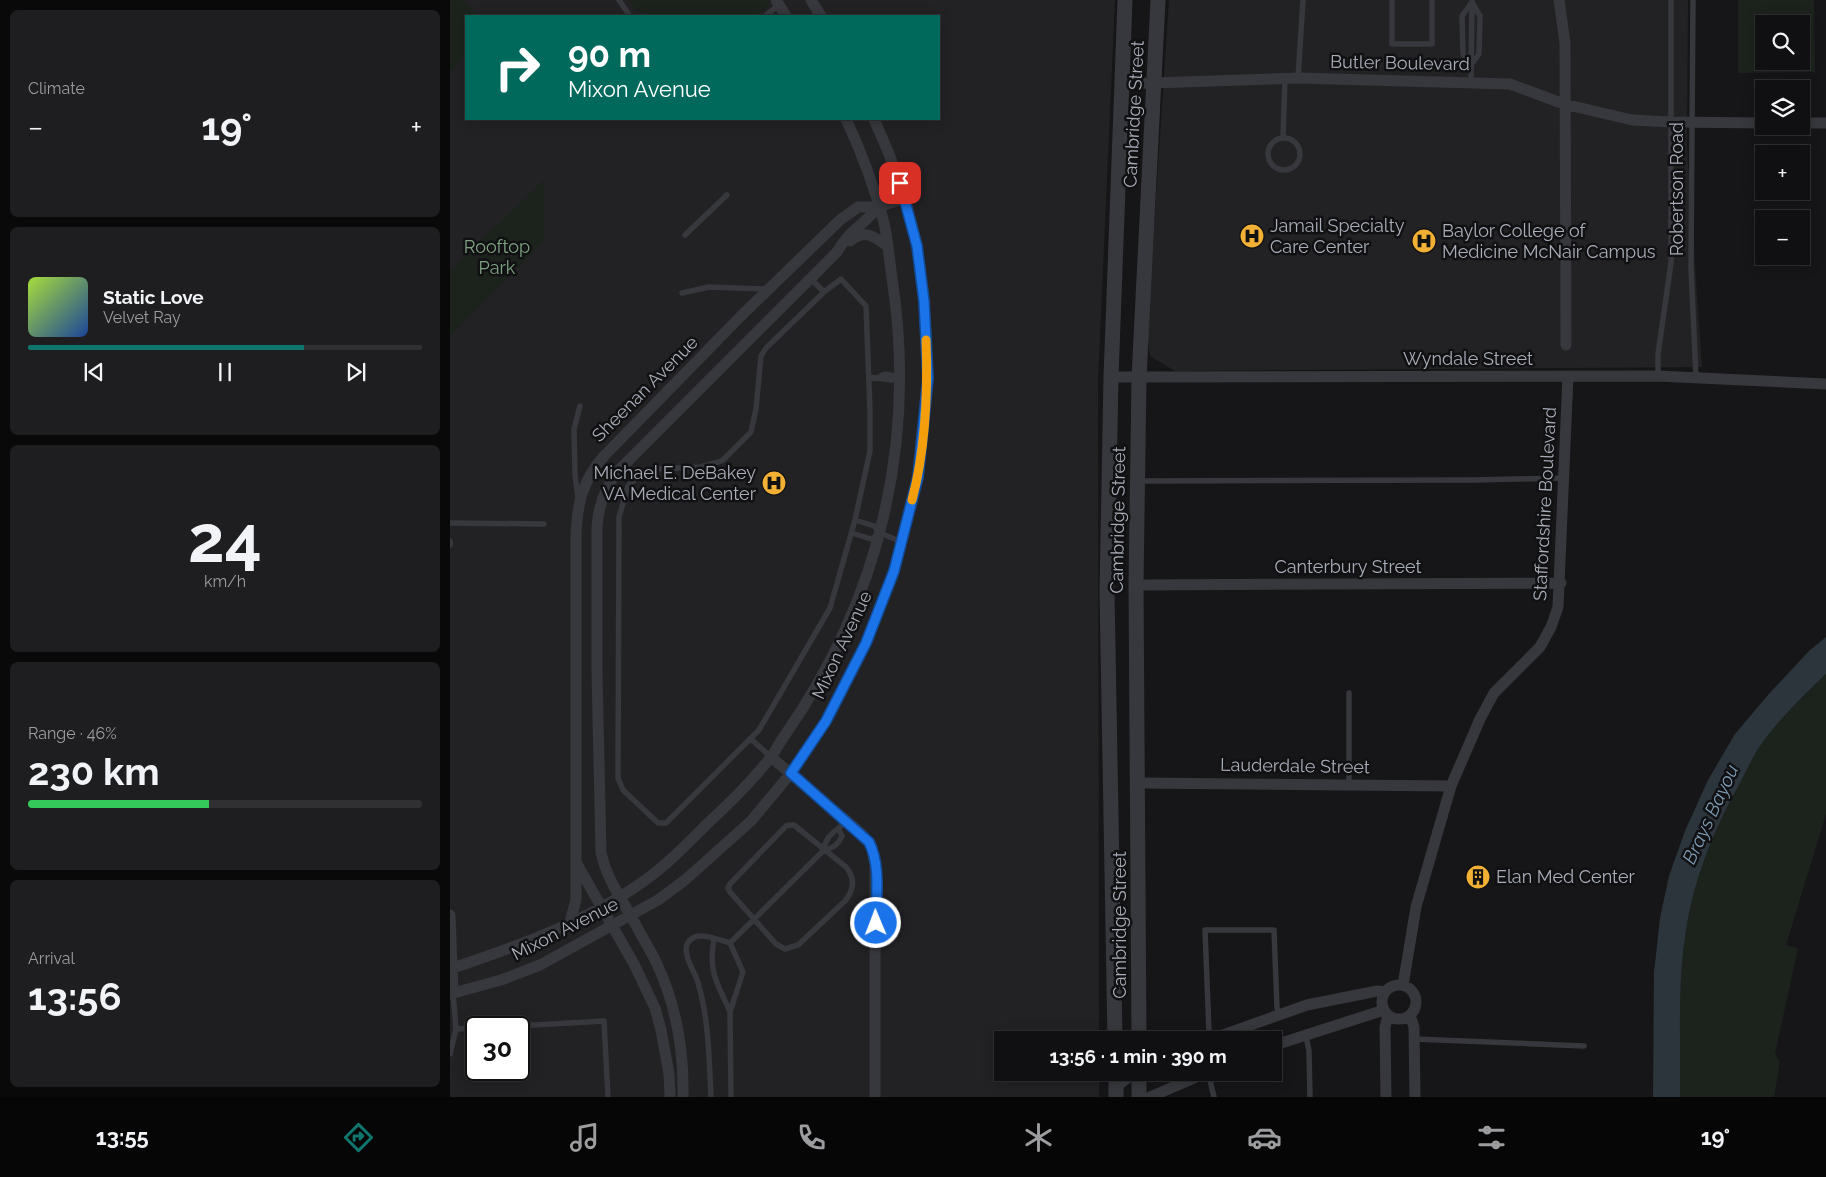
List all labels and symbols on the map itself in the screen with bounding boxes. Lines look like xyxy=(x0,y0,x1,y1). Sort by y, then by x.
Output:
street label: Cambridge Street xyxy=(1119,40,1148,188)
street label: Butler Boulevard xyxy=(1330,51,1470,74)
street label: Robertson Road xyxy=(1666,122,1687,256)
pin xyxy=(879,162,921,204)
place label: Jamail Specialty Care Center xyxy=(1270,215,1405,257)
place label: Baylor College of Medicine McNair Campus xyxy=(1442,220,1656,262)
hospital icon: Jamail Specialty Care Center xyxy=(1239,223,1265,249)
hospital icon: Baylor College of Medicine McNair Campus xyxy=(1411,228,1437,254)
park label: Rooftop Park xyxy=(464,236,530,278)
street label: Sheenan Avenue xyxy=(588,331,702,446)
street label: Wyndale Street xyxy=(1403,348,1533,369)
street label: Staffordshire Boulevard xyxy=(1529,407,1560,601)
street label: Cambridge Street xyxy=(1106,446,1129,594)
place label: Michael E. DeBakey VA Medical Center xyxy=(593,462,757,504)
hospital icon: Michael E. DeBakey VA Medical Center xyxy=(761,470,787,496)
street label: Canterbury Street xyxy=(1274,556,1422,577)
street label: Mixon Avenue xyxy=(807,587,876,702)
street label: Lauderdale Street xyxy=(1220,754,1370,777)
water label: Brays Bayou xyxy=(1677,761,1743,867)
street label: Cambridge Street xyxy=(1109,851,1130,999)
building icon: Elan Med Center xyxy=(1465,864,1491,890)
place label: Elan Med Center xyxy=(1496,866,1635,887)
street label: Mixon Avenue xyxy=(508,893,622,964)
position arrow xyxy=(849,896,901,948)
speed limit sign: 30 xyxy=(465,1016,530,1081)

